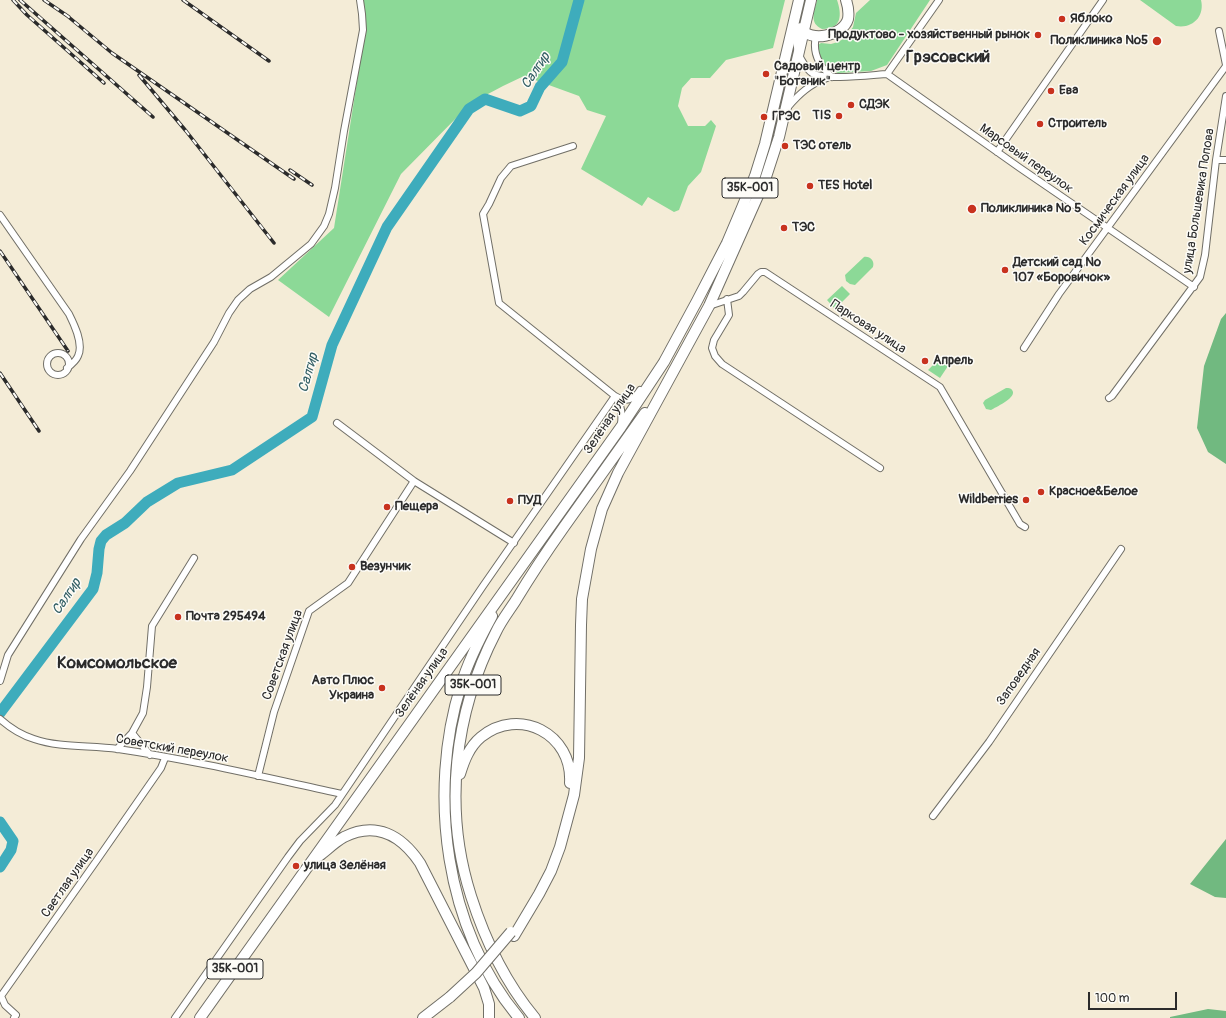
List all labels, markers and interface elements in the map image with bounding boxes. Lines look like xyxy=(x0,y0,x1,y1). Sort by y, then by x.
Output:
place label: Яблоко xyxy=(1070,11,1112,27)
marker: Яблоко xyxy=(1057,14,1067,24)
place label: Продуктово - хозяйственный рынок xyxy=(828,27,1030,43)
marker: Продуктово - хозяйственный рынок xyxy=(1033,30,1043,40)
place label: Поликлиника №5 xyxy=(1051,33,1148,49)
marker: Поликлиника №5 xyxy=(1151,35,1163,47)
district label: Грэсовский xyxy=(906,48,990,68)
water label: Салгир xyxy=(518,50,554,92)
place label: Садовый центр "Ботаник" xyxy=(774,59,860,90)
marker: Садовый центр "Ботаник" xyxy=(761,69,771,79)
place label: Ева xyxy=(1059,83,1078,99)
marker: Ева xyxy=(1046,86,1056,96)
place label: СДЭК xyxy=(859,97,890,113)
marker: СДЭК xyxy=(846,100,856,110)
place label: TIS xyxy=(813,108,831,124)
place label: ГРЭС xyxy=(772,109,801,125)
marker: TIS xyxy=(834,111,844,121)
marker: ГРЭС xyxy=(759,112,769,122)
place label: Строитель xyxy=(1048,116,1107,132)
marker: Строитель xyxy=(1035,119,1045,129)
street label: Марсовый переулок xyxy=(976,121,1076,197)
street label: улица Большевика Попова xyxy=(1180,127,1218,275)
place label: ТЭС отель xyxy=(793,138,852,154)
marker: ТЭС отель xyxy=(780,141,790,151)
street label: Космическая улица xyxy=(1077,151,1153,249)
road number: 35К-001 xyxy=(722,178,778,198)
place label: TES Hotel xyxy=(818,178,872,194)
marker: TES Hotel xyxy=(805,181,815,191)
place label: Поликлиника № 5 xyxy=(981,201,1081,217)
marker: Поликлиника № 5 xyxy=(966,203,978,215)
place label: ТЭС xyxy=(792,220,815,236)
marker: ТЭС xyxy=(779,223,789,233)
place label: Детский сад № 107 «Боровичок» xyxy=(1013,255,1110,286)
marker: Детский сад № 107 «Боровичок» xyxy=(1000,265,1010,275)
street label: Парковая улица xyxy=(827,297,909,357)
water label: Салгир xyxy=(295,351,323,395)
place label: Апрель xyxy=(933,353,973,369)
marker: Апрель xyxy=(920,356,930,366)
street label: Зелёная улица xyxy=(581,381,639,457)
place label: Красное&Белое xyxy=(1049,484,1138,500)
marker: Красное&Белое xyxy=(1036,487,1046,497)
place label: Wildberries xyxy=(959,492,1018,508)
place label: ПУД xyxy=(518,493,541,509)
marker: Wildberries xyxy=(1021,495,1031,505)
marker: ПУД xyxy=(505,496,515,506)
place label: Пещера xyxy=(395,499,438,515)
marker: Пещера xyxy=(382,502,392,512)
place label: Везунчик xyxy=(360,559,411,575)
marker: Везунчик xyxy=(347,562,357,572)
water label: Салгир xyxy=(49,576,85,618)
street label: Советская улица xyxy=(259,608,307,702)
place label: Почта 295494 xyxy=(186,609,266,625)
marker: Почта 295494 xyxy=(173,612,183,622)
street label: Зелёная улица xyxy=(392,645,452,721)
street label: Заповедная xyxy=(993,645,1045,709)
district label: Комсомольское xyxy=(57,654,177,674)
place label: Авто Плюс Украина xyxy=(311,673,374,704)
road number: 35К-001 xyxy=(445,675,501,695)
marker: Авто Плюс Украина xyxy=(377,683,387,693)
street label: Советский переулок xyxy=(114,731,230,767)
street label: Светлая улица xyxy=(38,845,98,921)
place label: улица Зелёная xyxy=(304,858,386,874)
marker: улица Зелёная xyxy=(291,861,301,871)
road number: 35К-001 xyxy=(207,959,263,979)
scale bar xyxy=(1090,984,1179,1010)
text: 100 m xyxy=(1095,991,1129,1006)

